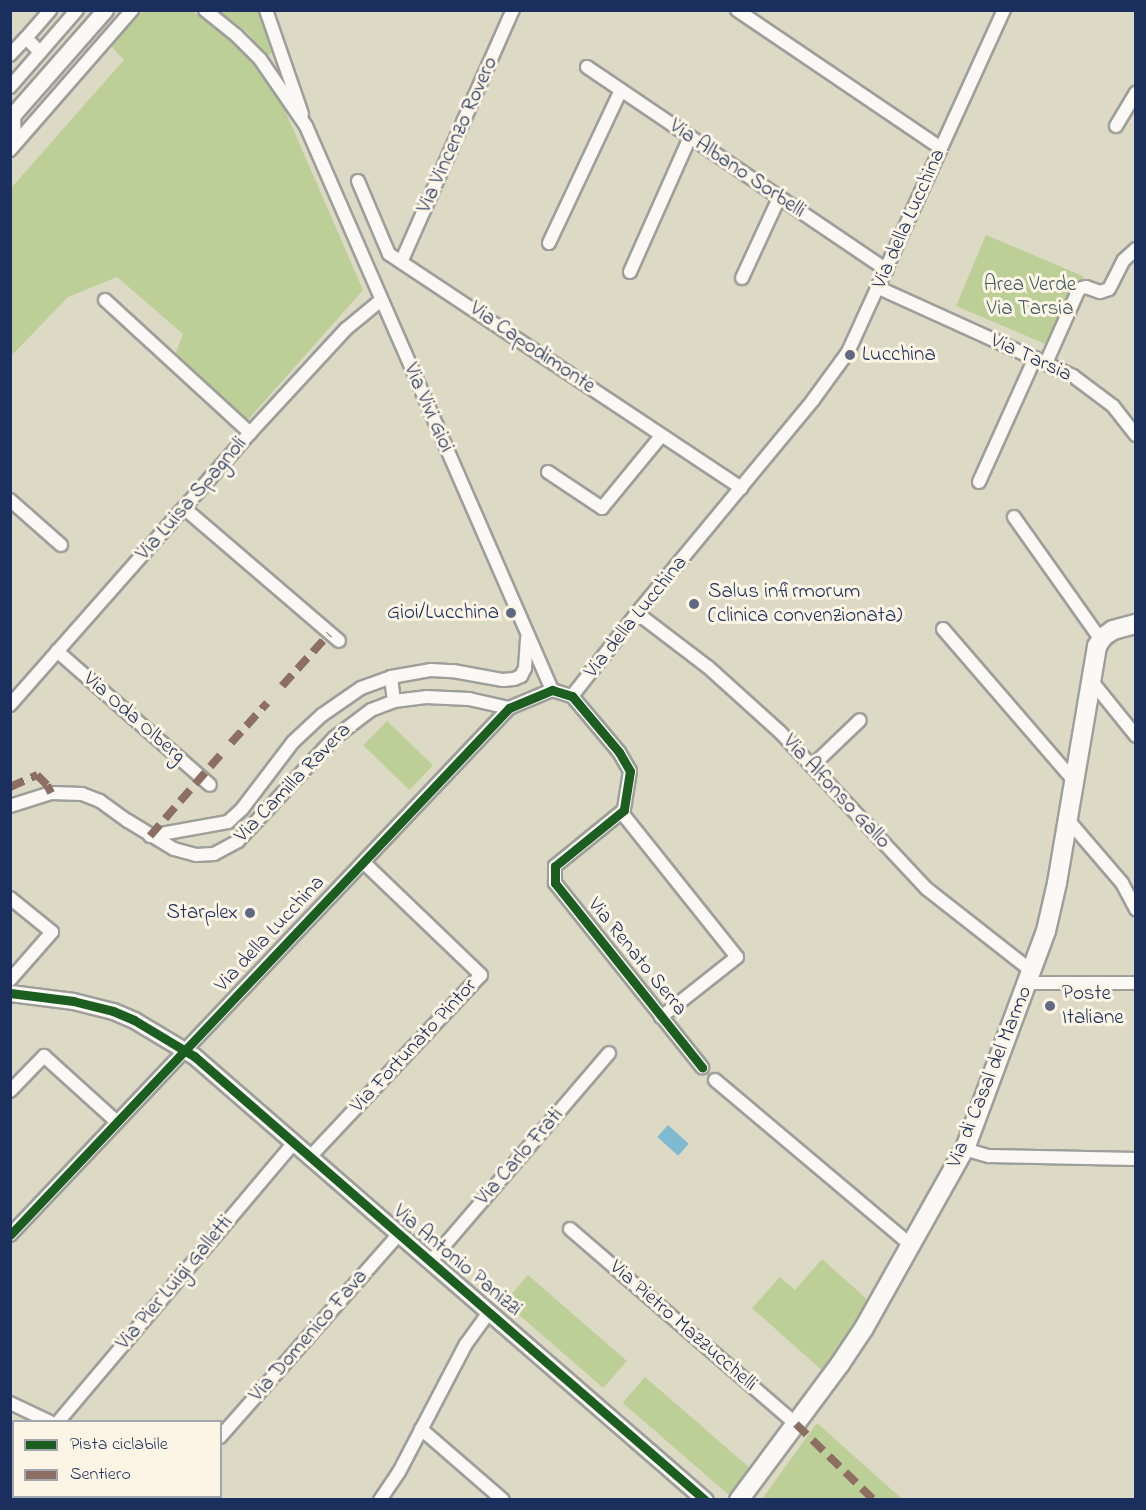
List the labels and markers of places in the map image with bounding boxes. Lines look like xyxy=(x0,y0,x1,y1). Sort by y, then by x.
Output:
place label: Lucchina xyxy=(862,342,936,368)
marker: Lucchina xyxy=(843,348,857,362)
place label: Salus infirmorum (clinica convenzionata) xyxy=(708,579,902,629)
marker: Salus infirmorum (clinica convenzionata) xyxy=(685,595,703,613)
place label: Gioi/Lucchina xyxy=(387,600,499,626)
marker: Gioi/Lucchina xyxy=(504,606,518,620)
place label: Starplex xyxy=(166,900,238,926)
marker: Starplex xyxy=(243,906,257,920)
place label: Poste Italiane xyxy=(1062,981,1124,1031)
marker: Poste Italiane xyxy=(1043,999,1057,1013)

